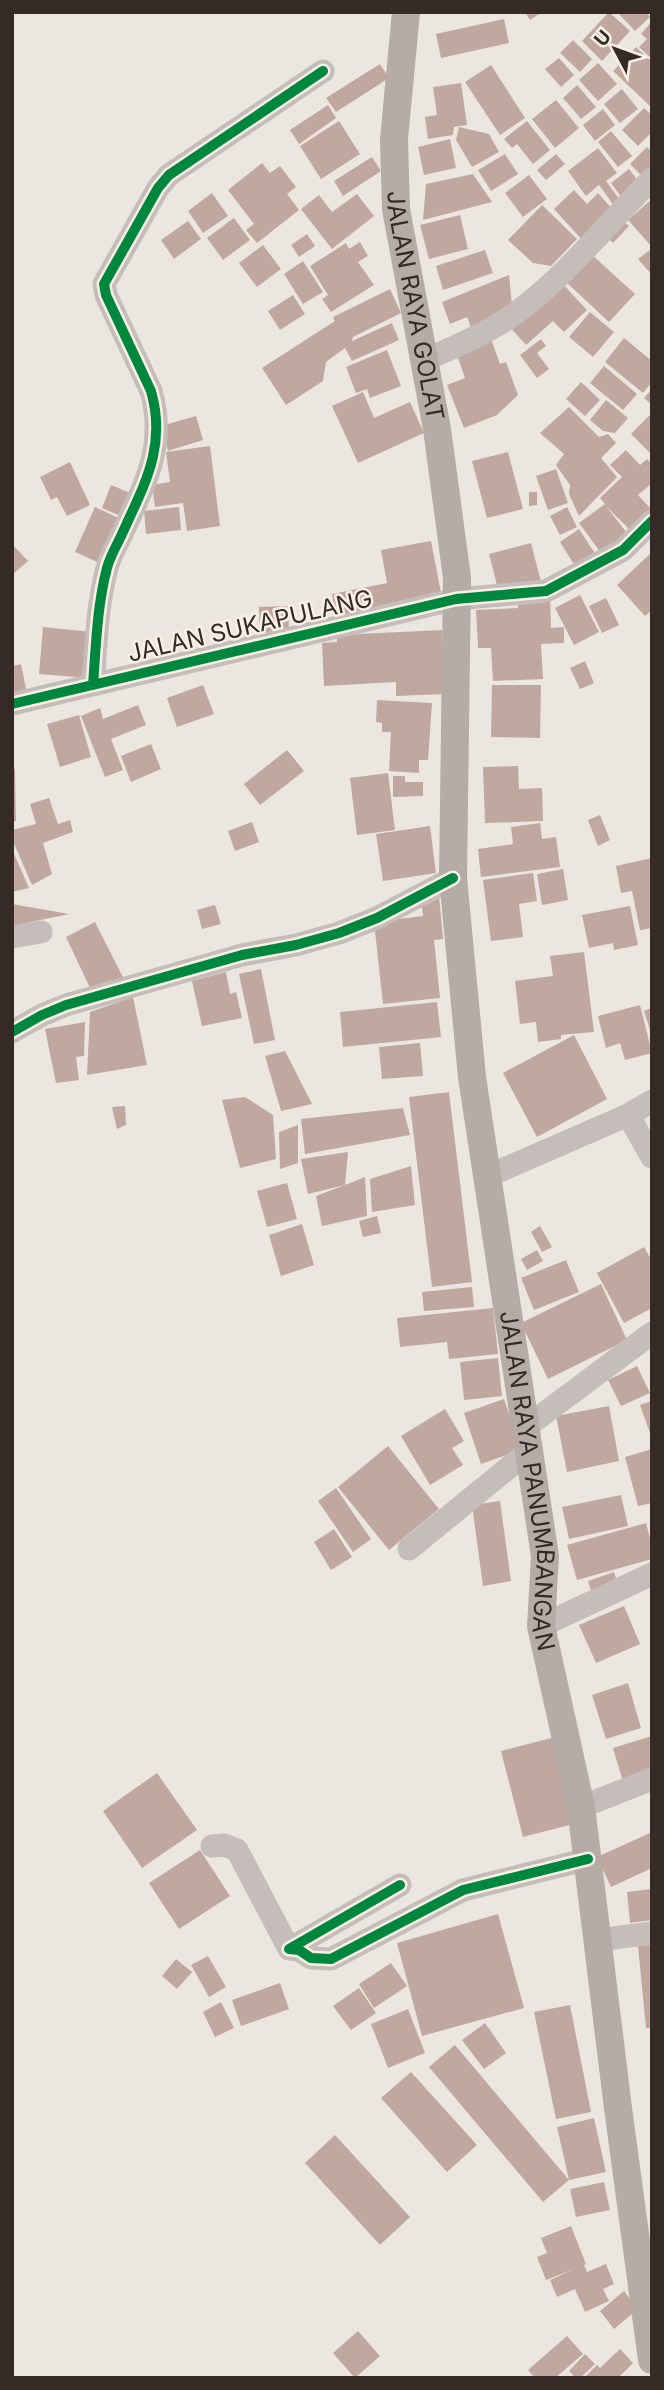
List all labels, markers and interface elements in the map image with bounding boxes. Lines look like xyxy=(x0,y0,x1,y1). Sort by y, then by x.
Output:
north arrow xyxy=(580,14,650,84)
text: U xyxy=(589,25,616,51)
street label: JALAN RAYA GOLAT xyxy=(381,191,450,423)
street label: JALAN SUKAPULANG xyxy=(125,583,375,668)
street label: JALAN RAYA PANUMBANGAN xyxy=(494,1309,561,1654)

